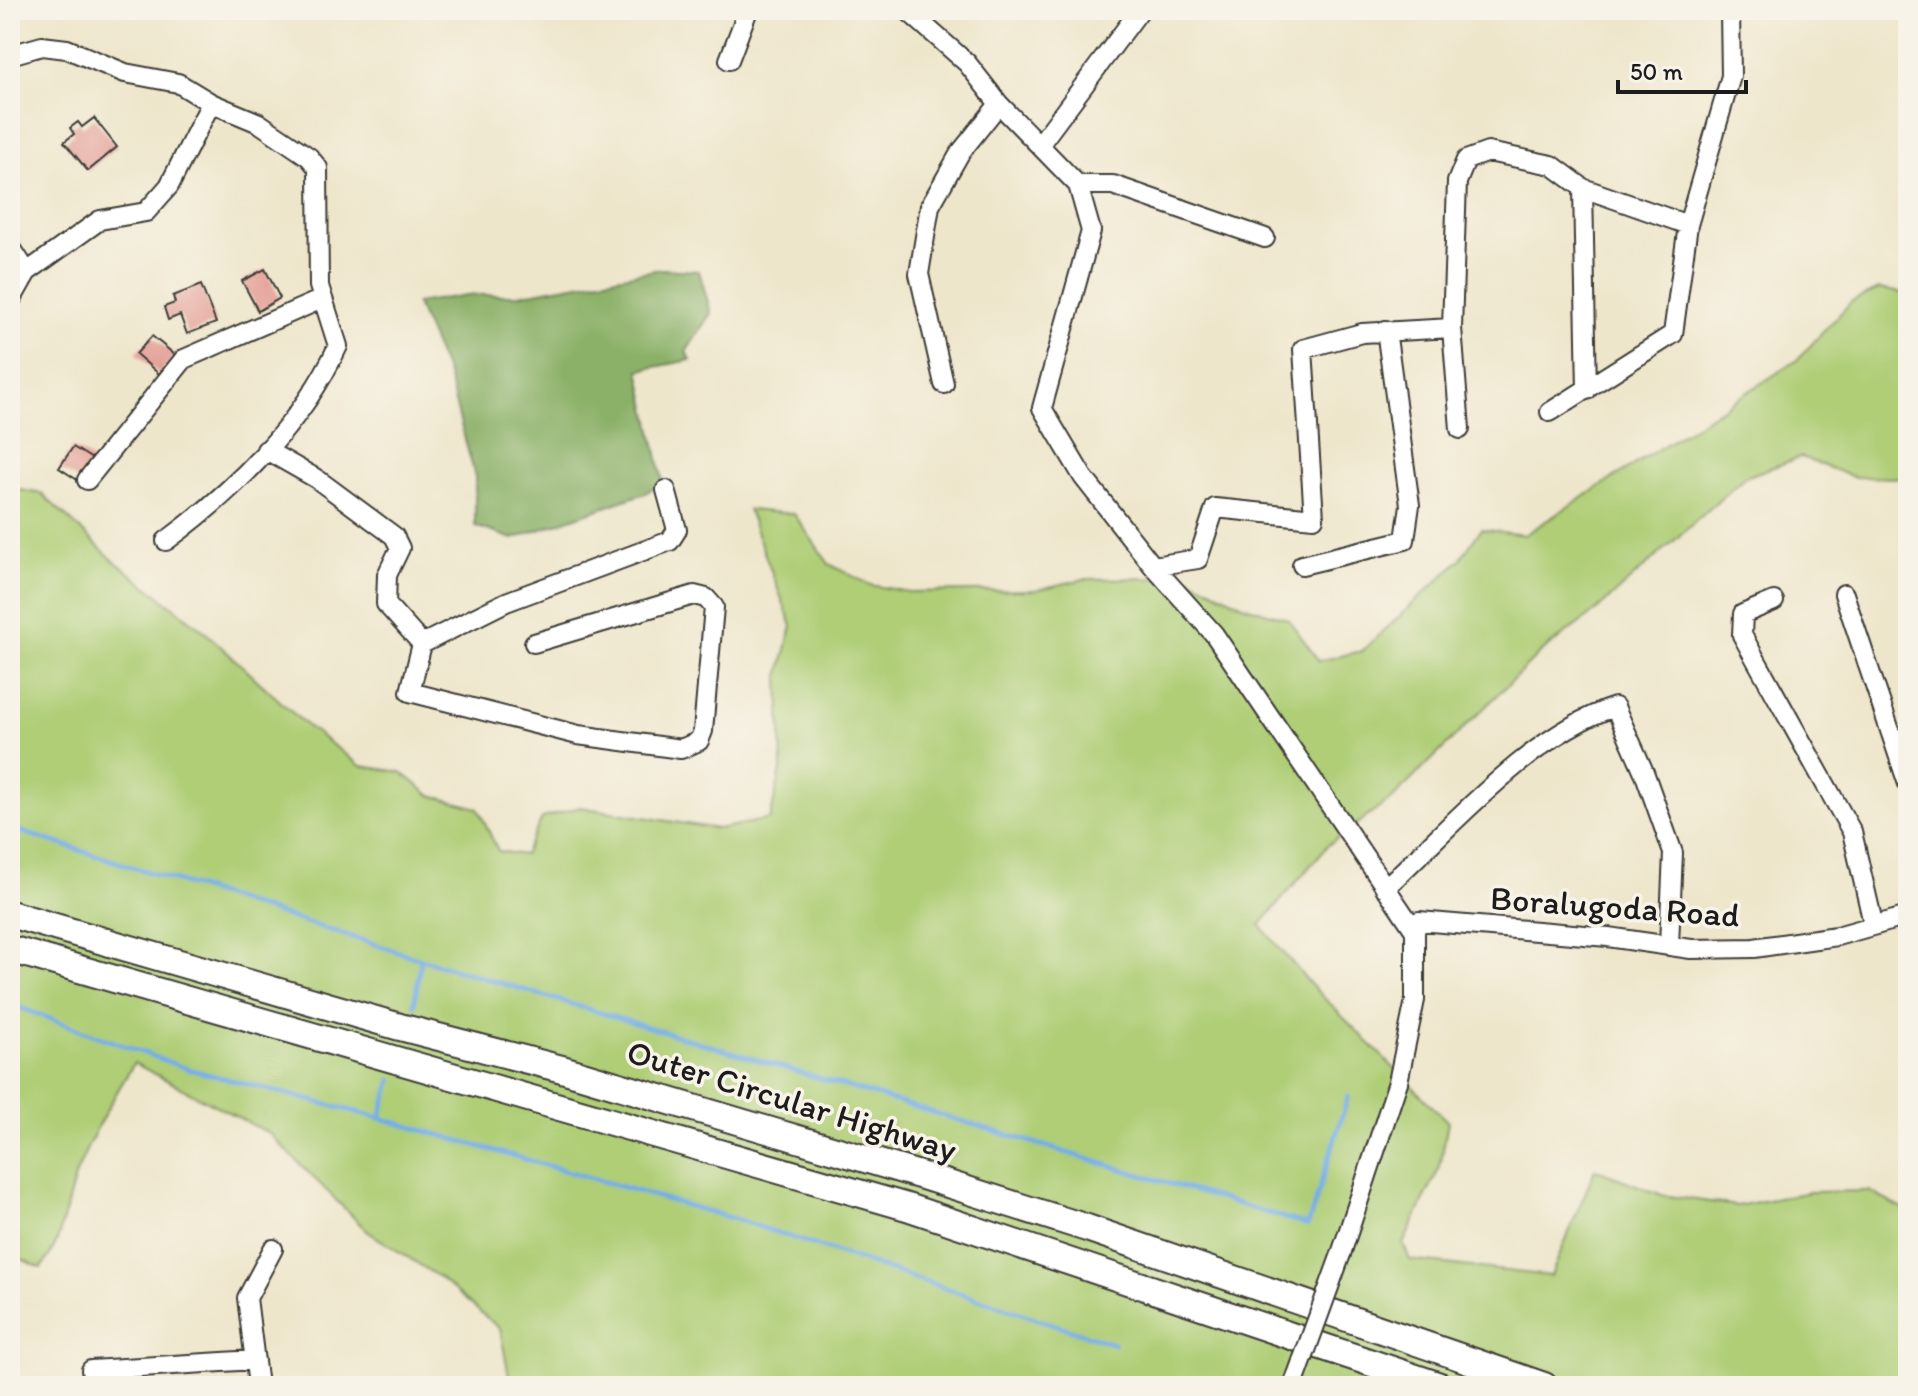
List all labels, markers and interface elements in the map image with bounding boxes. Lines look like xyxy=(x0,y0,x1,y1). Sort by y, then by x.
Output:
scale bar xyxy=(1618,44,1746,94)
text: 50 m xyxy=(1630,57,1683,86)
street label: Boralugoda Road xyxy=(1489,877,1741,936)
street label: Outer Circular Highway xyxy=(622,1031,962,1170)

